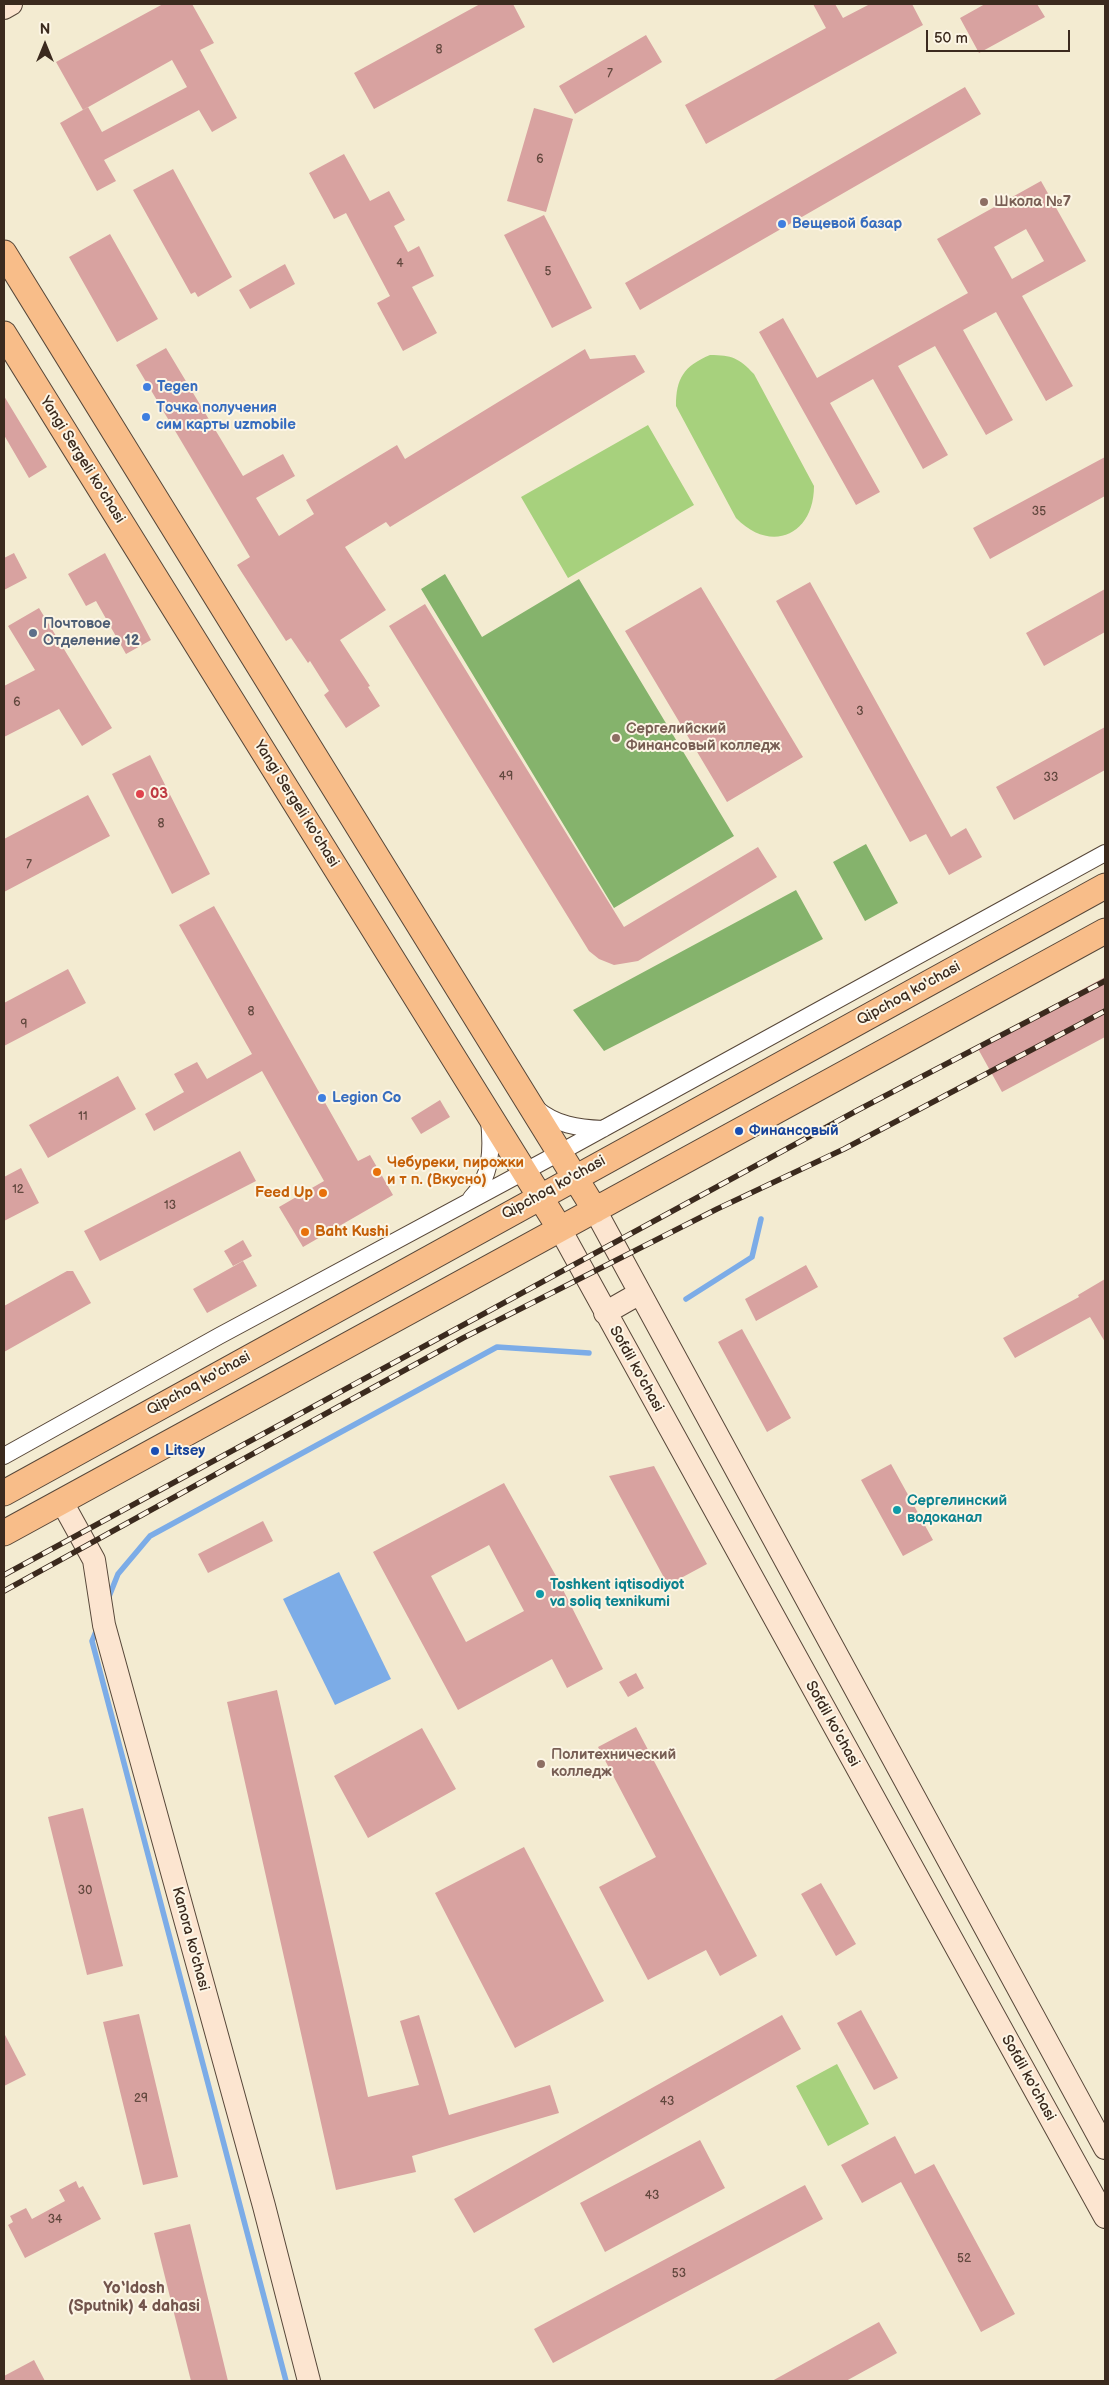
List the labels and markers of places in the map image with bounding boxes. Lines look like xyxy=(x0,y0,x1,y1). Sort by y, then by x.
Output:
place label: Школа №7 xyxy=(994,193,1071,211)
marker: Школа №7 xyxy=(978,196,990,208)
place label: Вещевой базар xyxy=(792,215,902,233)
marker: Вещевой базар xyxy=(776,218,788,230)
place label: Tegen xyxy=(157,378,198,396)
marker: Tegen xyxy=(141,381,153,393)
place label: Точка получения сим карты uzmobile xyxy=(156,399,296,434)
marker: Точка получения сим карты uzmobile xyxy=(140,411,152,423)
place label: Почтовое Отделение 12 xyxy=(43,615,140,650)
marker: Почтовое Отделение 12 xyxy=(27,627,39,639)
place label: Сергелийский Финансовый колледж xyxy=(626,720,780,755)
marker: Сергелийский Финансовый колледж xyxy=(610,732,622,744)
place label: 03 xyxy=(150,785,168,803)
marker: 03 xyxy=(134,788,146,800)
place label: Legion Co xyxy=(332,1089,401,1107)
marker: Legion Co xyxy=(316,1092,328,1104)
place label: Финансовый xyxy=(749,1122,839,1140)
marker: Финансовый xyxy=(733,1125,745,1137)
place label: Чебуреки, пирожки и т п. (Вкусно) xyxy=(387,1154,524,1189)
marker: Чебуреки, пирожки и т п. (Вкусно) xyxy=(371,1166,383,1178)
place label: Feed Up xyxy=(255,1184,313,1202)
marker: Feed Up xyxy=(317,1187,329,1199)
place label: Baht Kushi xyxy=(315,1223,389,1241)
marker: Baht Kushi xyxy=(299,1226,311,1238)
place label: Litsey xyxy=(165,1442,205,1460)
marker: Litsey xyxy=(149,1445,161,1457)
place label: Сергелинский водоканал xyxy=(907,1492,1007,1527)
marker: Сергелинский водоканал xyxy=(891,1504,903,1516)
place label: Toshkent iqtisodiyot va soliq texnikumi xyxy=(550,1576,684,1611)
marker: Toshkent iqtisodiyot va soliq texnikumi xyxy=(534,1588,546,1600)
place label: Политехнический колледж xyxy=(551,1746,676,1781)
marker: Политехнический колледж xyxy=(535,1758,547,1770)

